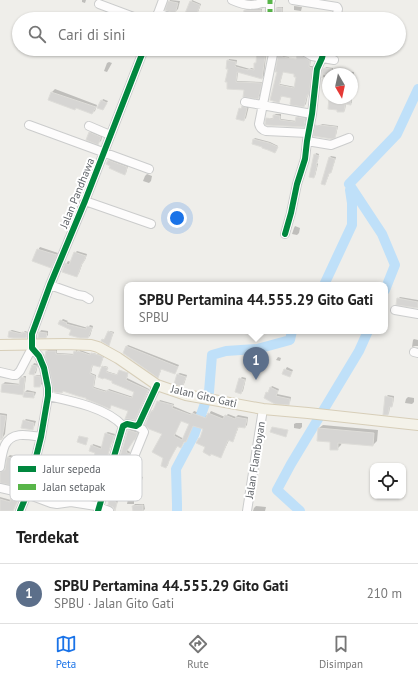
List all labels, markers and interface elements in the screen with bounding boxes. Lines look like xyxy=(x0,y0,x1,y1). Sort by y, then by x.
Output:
search box xyxy=(12,12,406,56)
icon: search xyxy=(26,23,48,45)
text: Cari di sini xyxy=(58,25,126,44)
north arrow xyxy=(322,68,358,104)
street label: Jalan Pandhawa xyxy=(56,156,97,231)
your location xyxy=(167,208,187,228)
popup xyxy=(124,282,388,334)
text: SPBU Pertamina 44.555.29 Gito Gati xyxy=(139,290,373,309)
text: SPBU xyxy=(139,309,169,326)
pin: 1 xyxy=(243,347,269,380)
street label: Jalan Gito Gati xyxy=(169,381,238,410)
street label: Jalan Flamboyan xyxy=(242,420,268,501)
legend xyxy=(10,455,142,501)
text: Jalur sepeda xyxy=(42,462,101,476)
map controls xyxy=(370,463,406,499)
button: locate xyxy=(370,463,406,499)
text: Jalan setapak xyxy=(42,480,106,494)
text: Terdekat xyxy=(16,526,79,548)
text: SPBU Pertamina 44.555.29 Gito Gati xyxy=(54,576,289,595)
text: 1 xyxy=(25,585,33,602)
text: 210 m xyxy=(367,585,402,602)
text: SPBU · Jalan Gito Gati xyxy=(54,595,174,612)
tab: Peta xyxy=(55,633,77,671)
tab: Rute xyxy=(187,633,209,671)
tab: Disimpan xyxy=(319,633,363,671)

